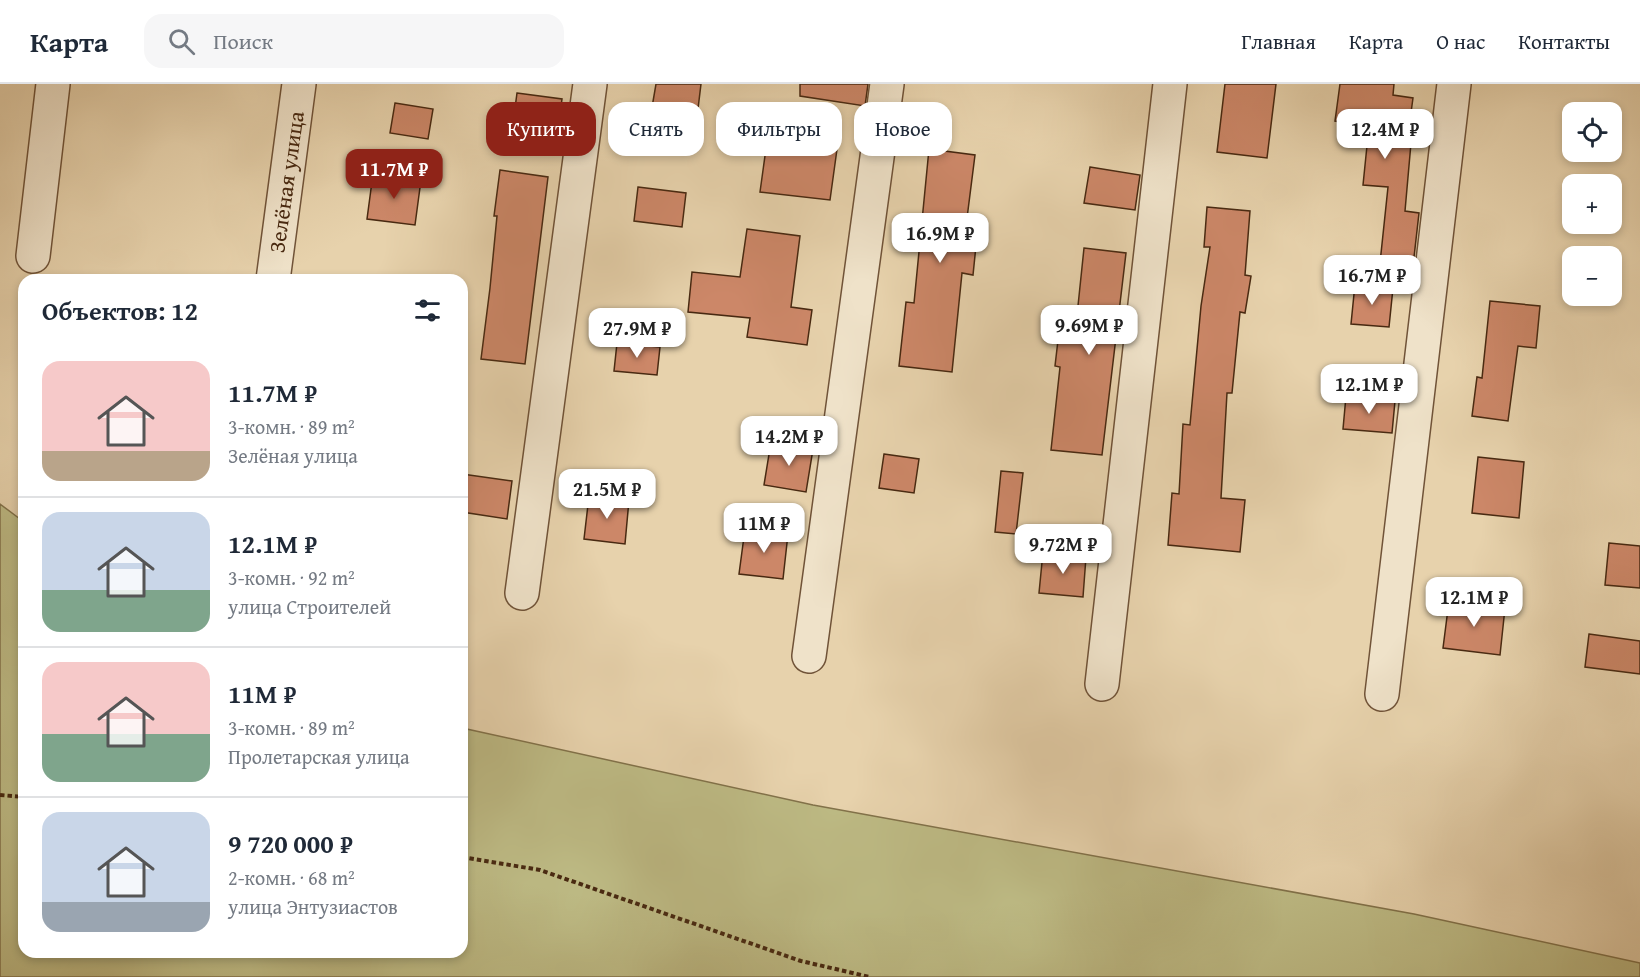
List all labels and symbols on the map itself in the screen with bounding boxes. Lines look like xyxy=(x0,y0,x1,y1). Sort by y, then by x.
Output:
street label: Зелёная улица xyxy=(260,109,312,255)
pin: 12.4M ₽ xyxy=(1330,109,1440,160)
pin: 11.7M ₽ xyxy=(339,149,449,200)
pin: 16.9M ₽ xyxy=(885,213,995,264)
pin: 16.7M ₽ xyxy=(1317,255,1427,306)
pin: 9.69M ₽ xyxy=(1034,305,1144,356)
pin: 27.9M ₽ xyxy=(582,308,692,359)
pin: 12.1M ₽ xyxy=(1314,364,1424,415)
pin: 14.2M ₽ xyxy=(734,416,844,467)
pin: 21.5M ₽ xyxy=(552,469,662,520)
pin: 11M ₽ xyxy=(722,503,806,554)
pin: 9.72M ₽ xyxy=(1008,524,1118,575)
pin: 12.1M ₽ xyxy=(1419,577,1529,628)

